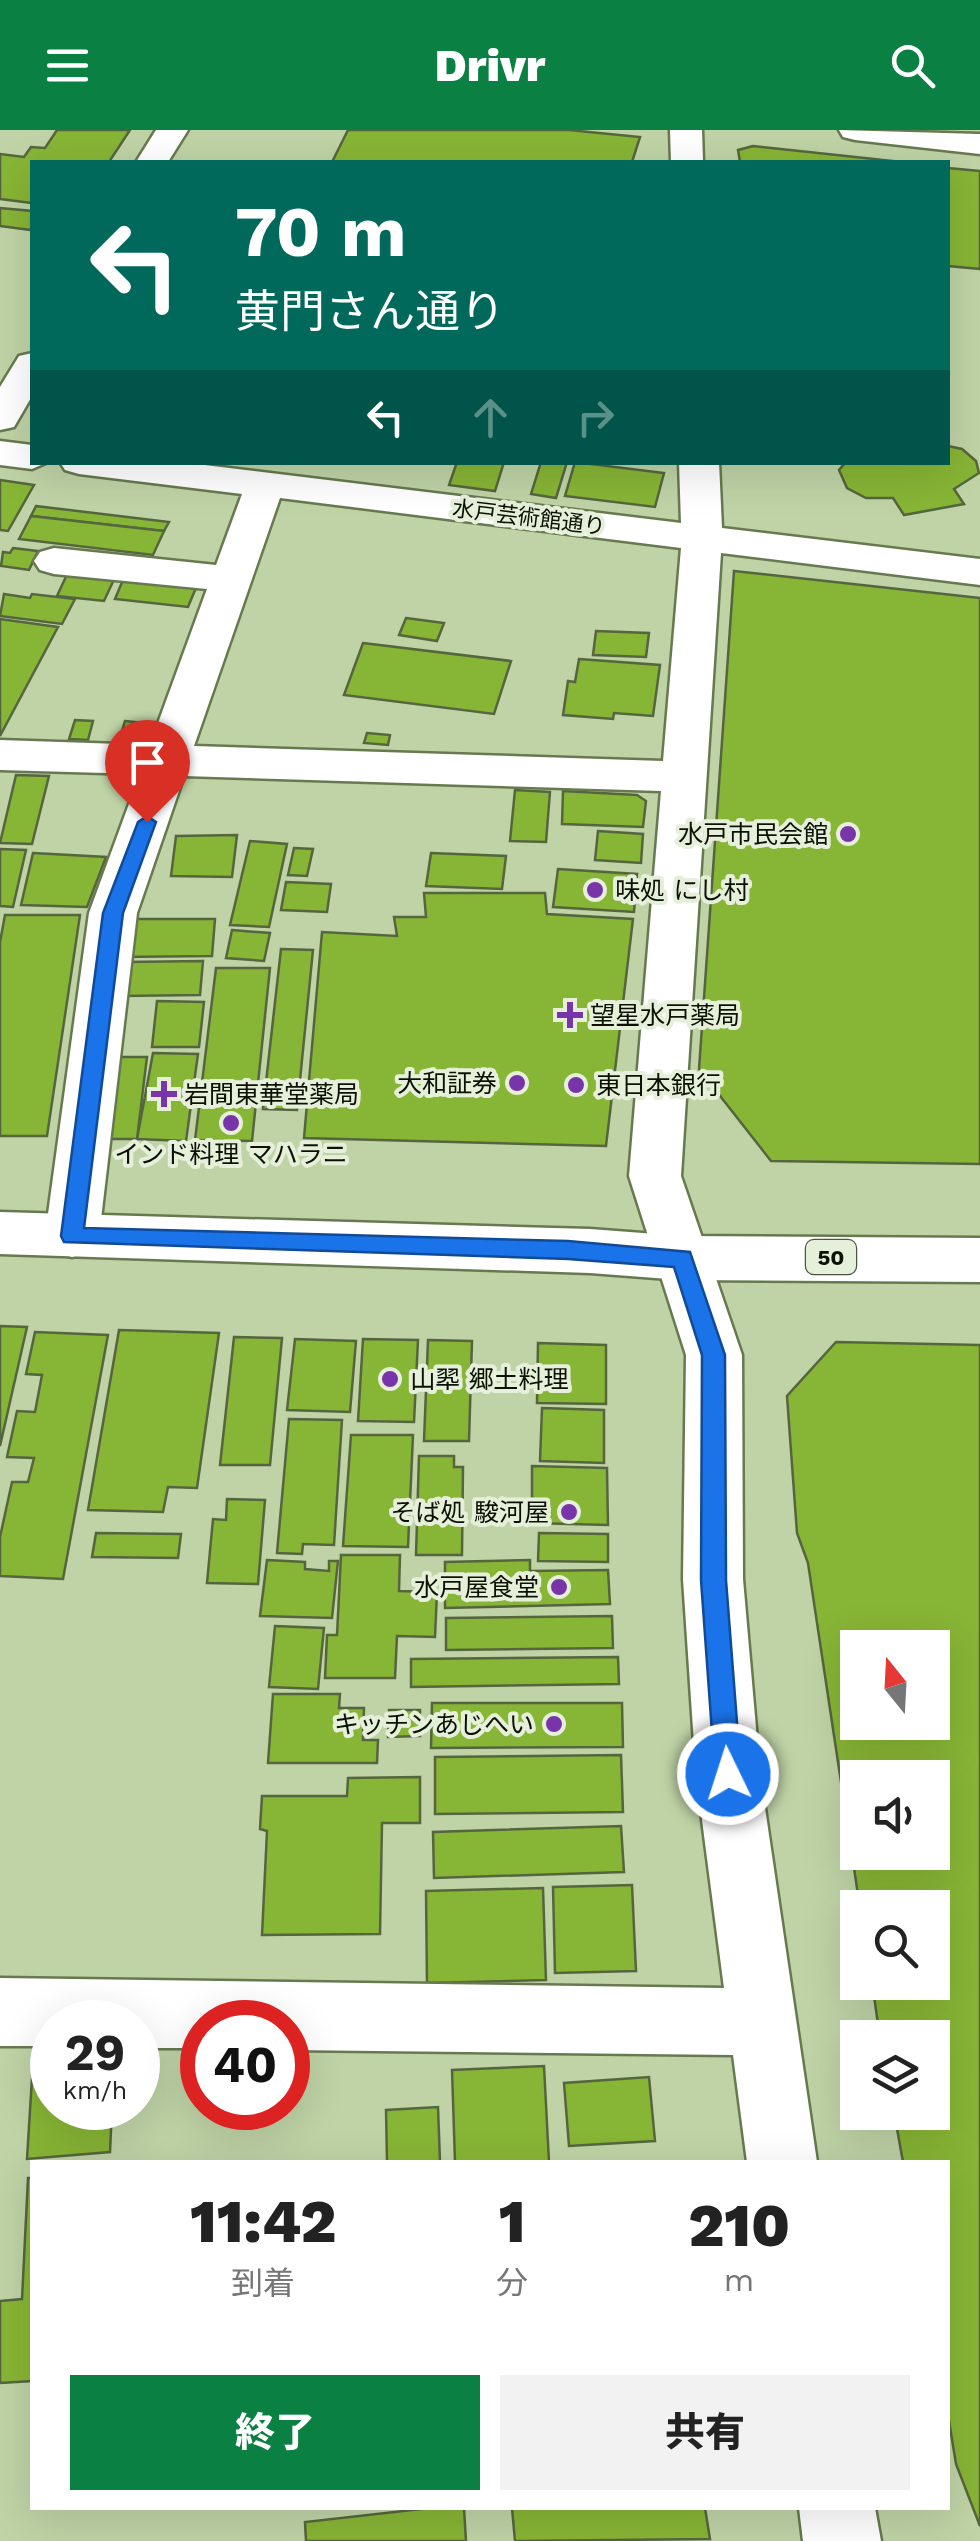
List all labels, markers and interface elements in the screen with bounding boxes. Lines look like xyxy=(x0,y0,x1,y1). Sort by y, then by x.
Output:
icon: menu xyxy=(40,38,95,93)
icon: search xyxy=(885,38,940,93)
text: Drivr xyxy=(435,39,545,92)
text: 70 m xyxy=(235,191,407,273)
icon: left xyxy=(70,200,200,330)
text: 黄門さん通り xyxy=(235,285,505,338)
icon: left xyxy=(358,390,413,445)
icon: ahead xyxy=(463,390,518,445)
icon: right xyxy=(568,390,623,445)
street label: 水戸芸術館通り xyxy=(451,496,607,539)
pin xyxy=(105,720,190,823)
icon: arrive xyxy=(120,735,175,790)
place label: 水戸市民会館 xyxy=(678,820,828,849)
marker: 水戸市民会館 xyxy=(837,823,859,845)
place label: 味処 にし村 xyxy=(615,876,749,905)
marker: 味処 にし村 xyxy=(584,879,606,901)
place label: 望星水戸薬局 xyxy=(590,1001,740,1030)
marker: 望星水戸薬局 xyxy=(559,1004,581,1026)
place label: 大和証券 xyxy=(397,1069,497,1098)
place label: 東日本銀行 xyxy=(596,1071,721,1100)
marker: 大和証券 xyxy=(506,1072,528,1094)
marker: 東日本銀行 xyxy=(565,1074,587,1096)
place label: 岩間東華堂薬局 xyxy=(184,1080,359,1109)
marker: 岩間東華堂薬局 xyxy=(153,1083,175,1105)
marker: インド料理 マハラニ xyxy=(220,1112,242,1134)
place label: インド料理 マハラニ xyxy=(114,1140,348,1169)
road number: 50 xyxy=(806,1240,856,1274)
place label: 山翆 郷土料理 xyxy=(410,1365,569,1394)
marker: 山翆 郷土料理 xyxy=(379,1368,401,1390)
place label: そば処 駿河屋 xyxy=(390,1498,549,1527)
marker: そば処 駿河屋 xyxy=(558,1501,580,1523)
place label: 水戸屋食堂 xyxy=(414,1573,539,1602)
marker: 水戸屋食堂 xyxy=(548,1576,570,1598)
north arrow xyxy=(840,1630,950,1740)
map controls xyxy=(840,1630,950,2130)
place label: キッチンあじへい xyxy=(334,1710,534,1739)
marker: キッチンあじへい xyxy=(543,1713,565,1735)
position arrow xyxy=(676,1722,780,1826)
button: sound xyxy=(840,1760,950,1870)
button: search xyxy=(840,1890,950,2000)
speed limit sign: 40 xyxy=(180,2000,310,2130)
button: layers xyxy=(840,2020,950,2130)
text: 29 xyxy=(65,2023,125,2082)
text: km/h xyxy=(63,2076,127,2105)
text: 11:42 xyxy=(190,2186,336,2257)
text: 1 xyxy=(499,2186,526,2257)
text: 210 xyxy=(688,2190,790,2261)
text: m xyxy=(724,2261,754,2299)
text: 到着 xyxy=(231,2264,295,2302)
text: 分 xyxy=(496,2264,528,2302)
button: 終了 xyxy=(70,2375,480,2490)
button: 共有 xyxy=(500,2375,910,2490)

